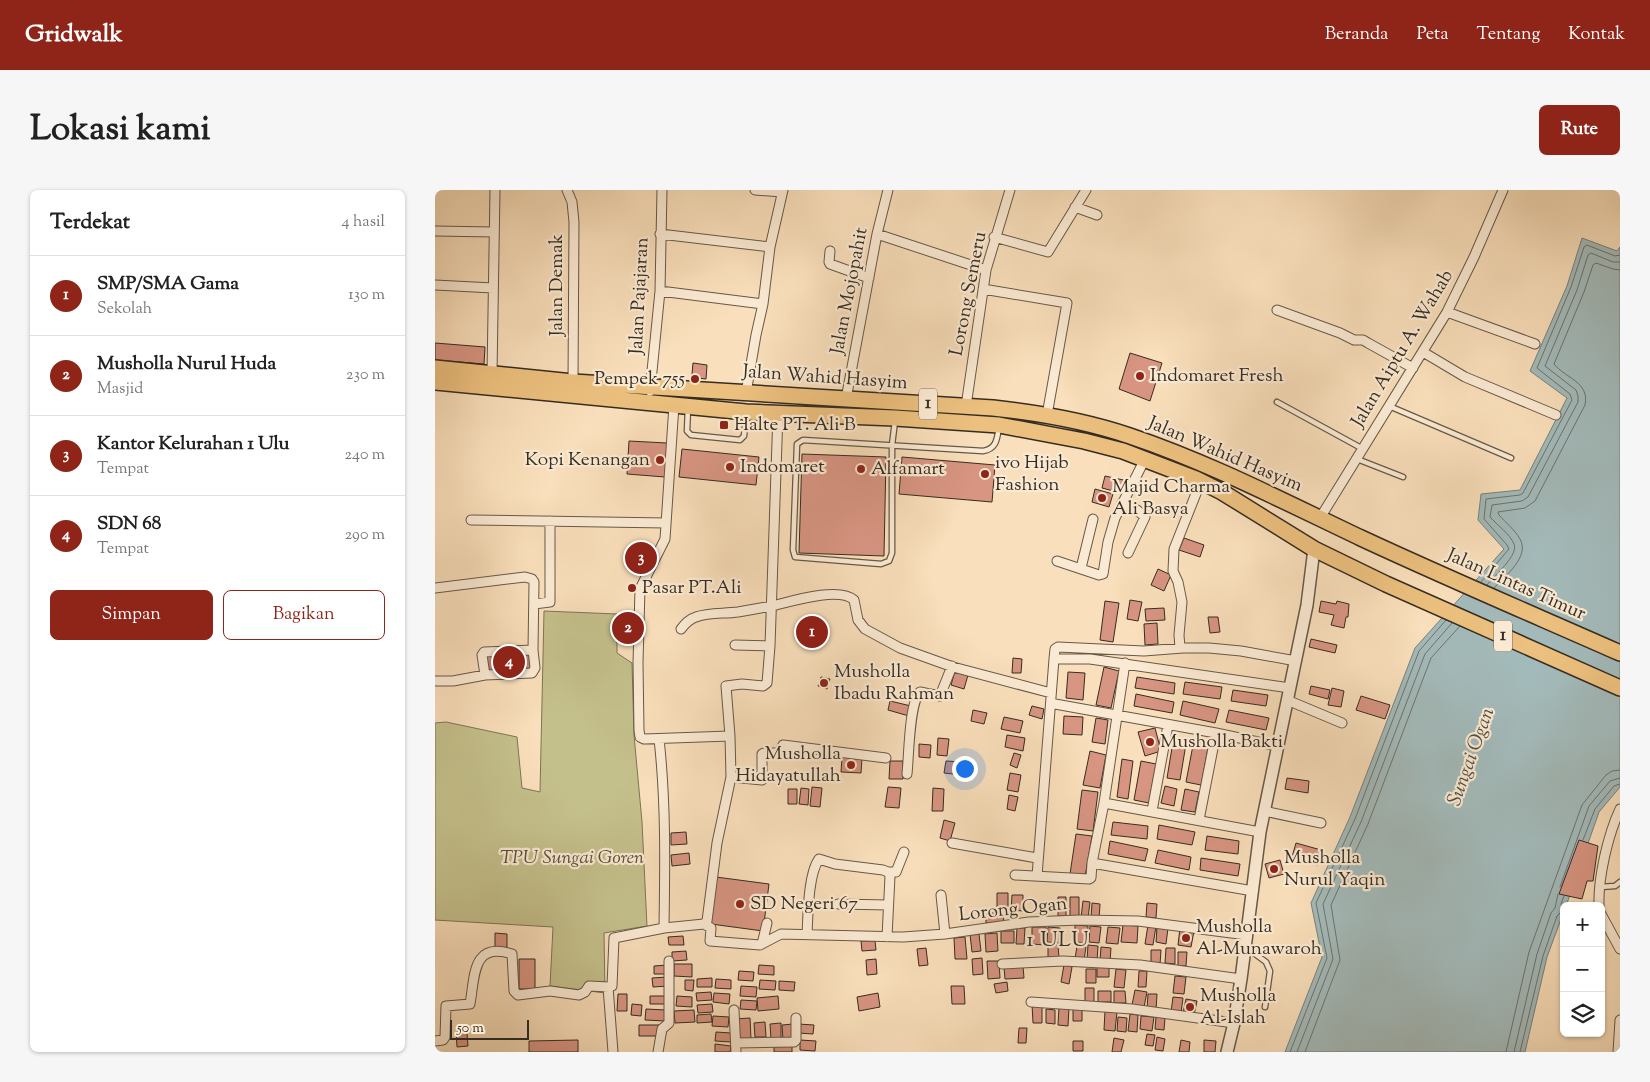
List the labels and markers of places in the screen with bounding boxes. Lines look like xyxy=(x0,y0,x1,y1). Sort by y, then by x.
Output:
place label: Indomaret Fresh xyxy=(1150,363,1284,390)
place label: Pempek 755 xyxy=(594,366,685,393)
marker: Indomaret Fresh xyxy=(1134,370,1146,382)
marker: Pempek 755 xyxy=(689,373,701,385)
place label: Halte PT. Ali B xyxy=(734,412,856,439)
marker: Halte PT. Ali B xyxy=(718,419,730,431)
place label: Kopi Kenangan xyxy=(525,447,650,474)
place label: ivo Hijab Fashion xyxy=(995,450,1069,499)
marker: Kopi Kenangan xyxy=(654,454,666,466)
place label: Indomaret xyxy=(740,454,825,481)
place label: Alfamart xyxy=(871,456,945,483)
marker: Indomaret xyxy=(724,461,736,473)
marker: Alfamart xyxy=(855,463,867,475)
marker: ivo Hijab Fashion xyxy=(979,468,991,480)
place label: Majid Charma Ali Basya xyxy=(1112,474,1230,523)
marker: Majid Charma Ali Basya xyxy=(1096,492,1108,504)
pin: 3 xyxy=(625,539,657,577)
place label: Pasar PT.Ali xyxy=(642,575,742,602)
marker: Pasar PT.Ali xyxy=(626,582,638,594)
pin: 2 xyxy=(612,609,644,647)
pin: 1 xyxy=(796,613,828,651)
pin: 4 xyxy=(493,643,525,681)
place label: Musholla Ibadu Rahman xyxy=(834,659,954,708)
marker: Musholla Ibadu Rahman xyxy=(818,677,830,689)
place label: Musholla Bakti xyxy=(1160,729,1283,756)
marker: Musholla Bakti xyxy=(1144,736,1156,748)
place label: Musholla Hidayatullah xyxy=(735,741,841,790)
marker: Musholla Hidayatullah xyxy=(845,759,857,771)
place label: Musholla Nurul Yaqin xyxy=(1284,845,1385,894)
marker: Musholla Nurul Yaqin xyxy=(1268,863,1280,875)
place label: SD Negeri 67 xyxy=(750,891,858,918)
marker: SD Negeri 67 xyxy=(734,898,746,910)
place label: Musholla Al-Munawaroh xyxy=(1196,914,1322,963)
marker: Musholla Al-Munawaroh xyxy=(1180,932,1192,944)
place label: Musholla Al-Islah xyxy=(1200,983,1276,1032)
marker: Musholla Al-Islah xyxy=(1184,1001,1196,1013)

